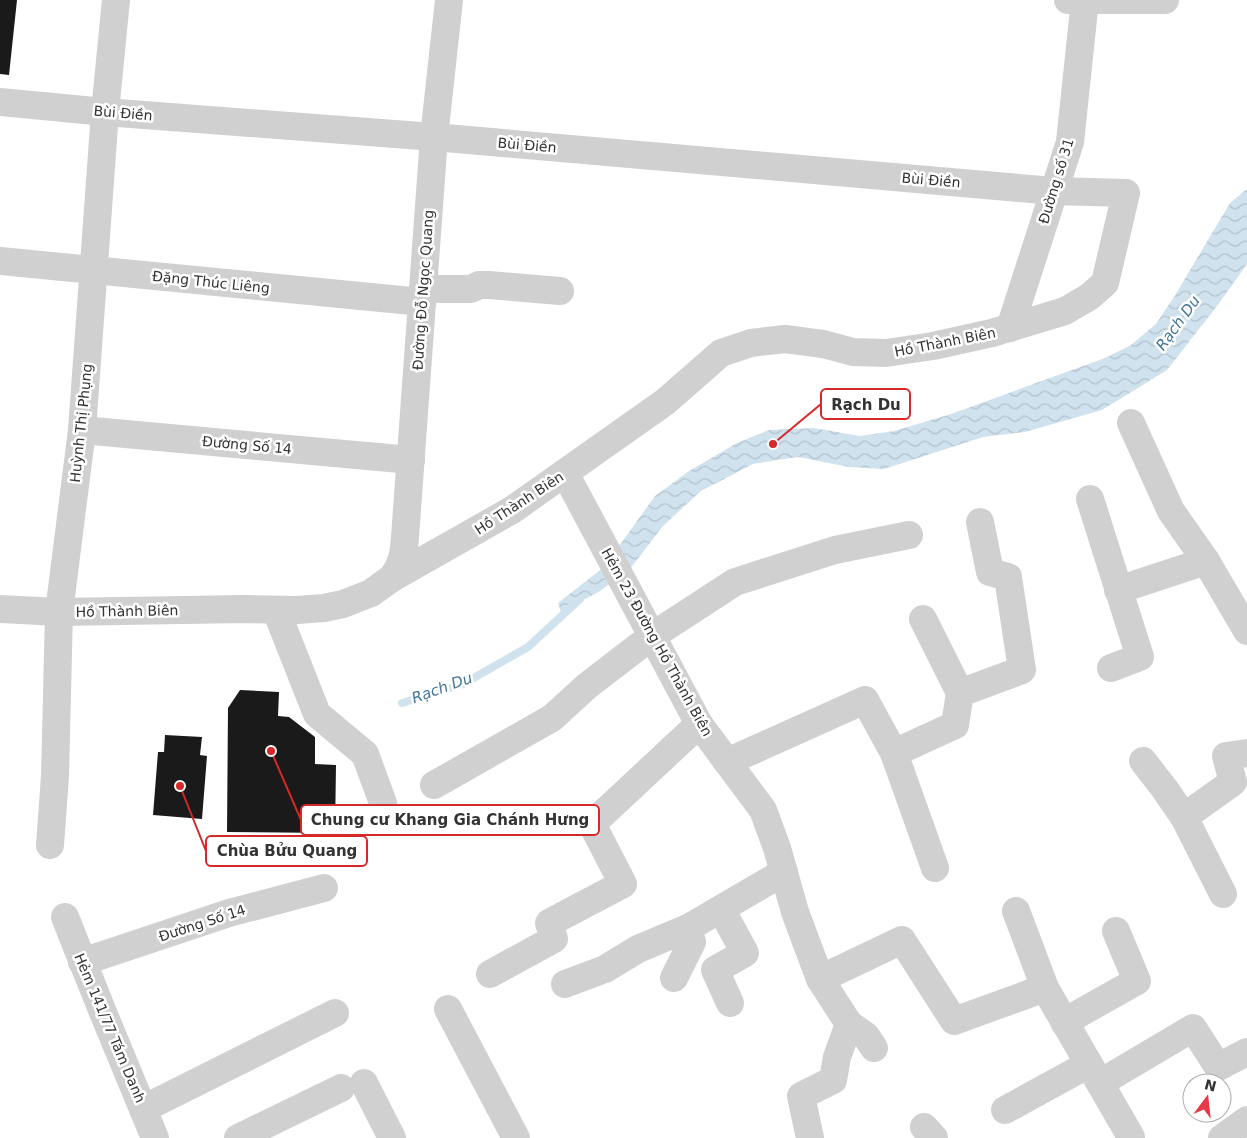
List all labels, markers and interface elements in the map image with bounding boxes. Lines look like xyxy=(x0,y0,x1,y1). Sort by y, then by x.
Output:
street label: Bùi Điền xyxy=(93,102,153,124)
street label: Bùi Điền xyxy=(497,134,557,156)
street label: Đường số 31 xyxy=(1035,136,1077,226)
street label: Bùi Điền xyxy=(901,169,961,191)
street label: Đường Đỗ Ngọc Quang xyxy=(409,209,437,371)
street label: Đặng Thúc Liêng xyxy=(151,268,271,296)
water label: Rạch Du xyxy=(1152,292,1204,354)
street label: Hồ Thành Biên xyxy=(893,324,997,360)
street label: Huỳnh Thị Phụng xyxy=(67,363,95,483)
callout: Rạch Du xyxy=(821,389,910,419)
text: Rạch Du xyxy=(831,396,901,414)
street label: Đường Số 14 xyxy=(201,433,293,457)
street label: Hồ Thành Biên xyxy=(472,468,566,538)
street label: Hẻm 23 Đường Hồ Thành Biên xyxy=(598,545,716,739)
street label: Hồ Thành Biên xyxy=(76,602,178,620)
water label: Rạch Du xyxy=(409,669,475,707)
callout: Chung cư Khang Gia Chánh Hưng xyxy=(301,805,599,835)
text: Chung cư Khang Gia Chánh Hưng xyxy=(311,811,589,829)
callout: Chùa Bửu Quang xyxy=(206,836,367,866)
text: Chùa Bửu Quang xyxy=(217,842,357,860)
street label: Đường Số 14 xyxy=(157,901,247,945)
street label: Hẻm 141/77 Tám Danh xyxy=(71,951,149,1105)
north arrow xyxy=(1182,1073,1232,1123)
text: N xyxy=(1203,1076,1218,1095)

